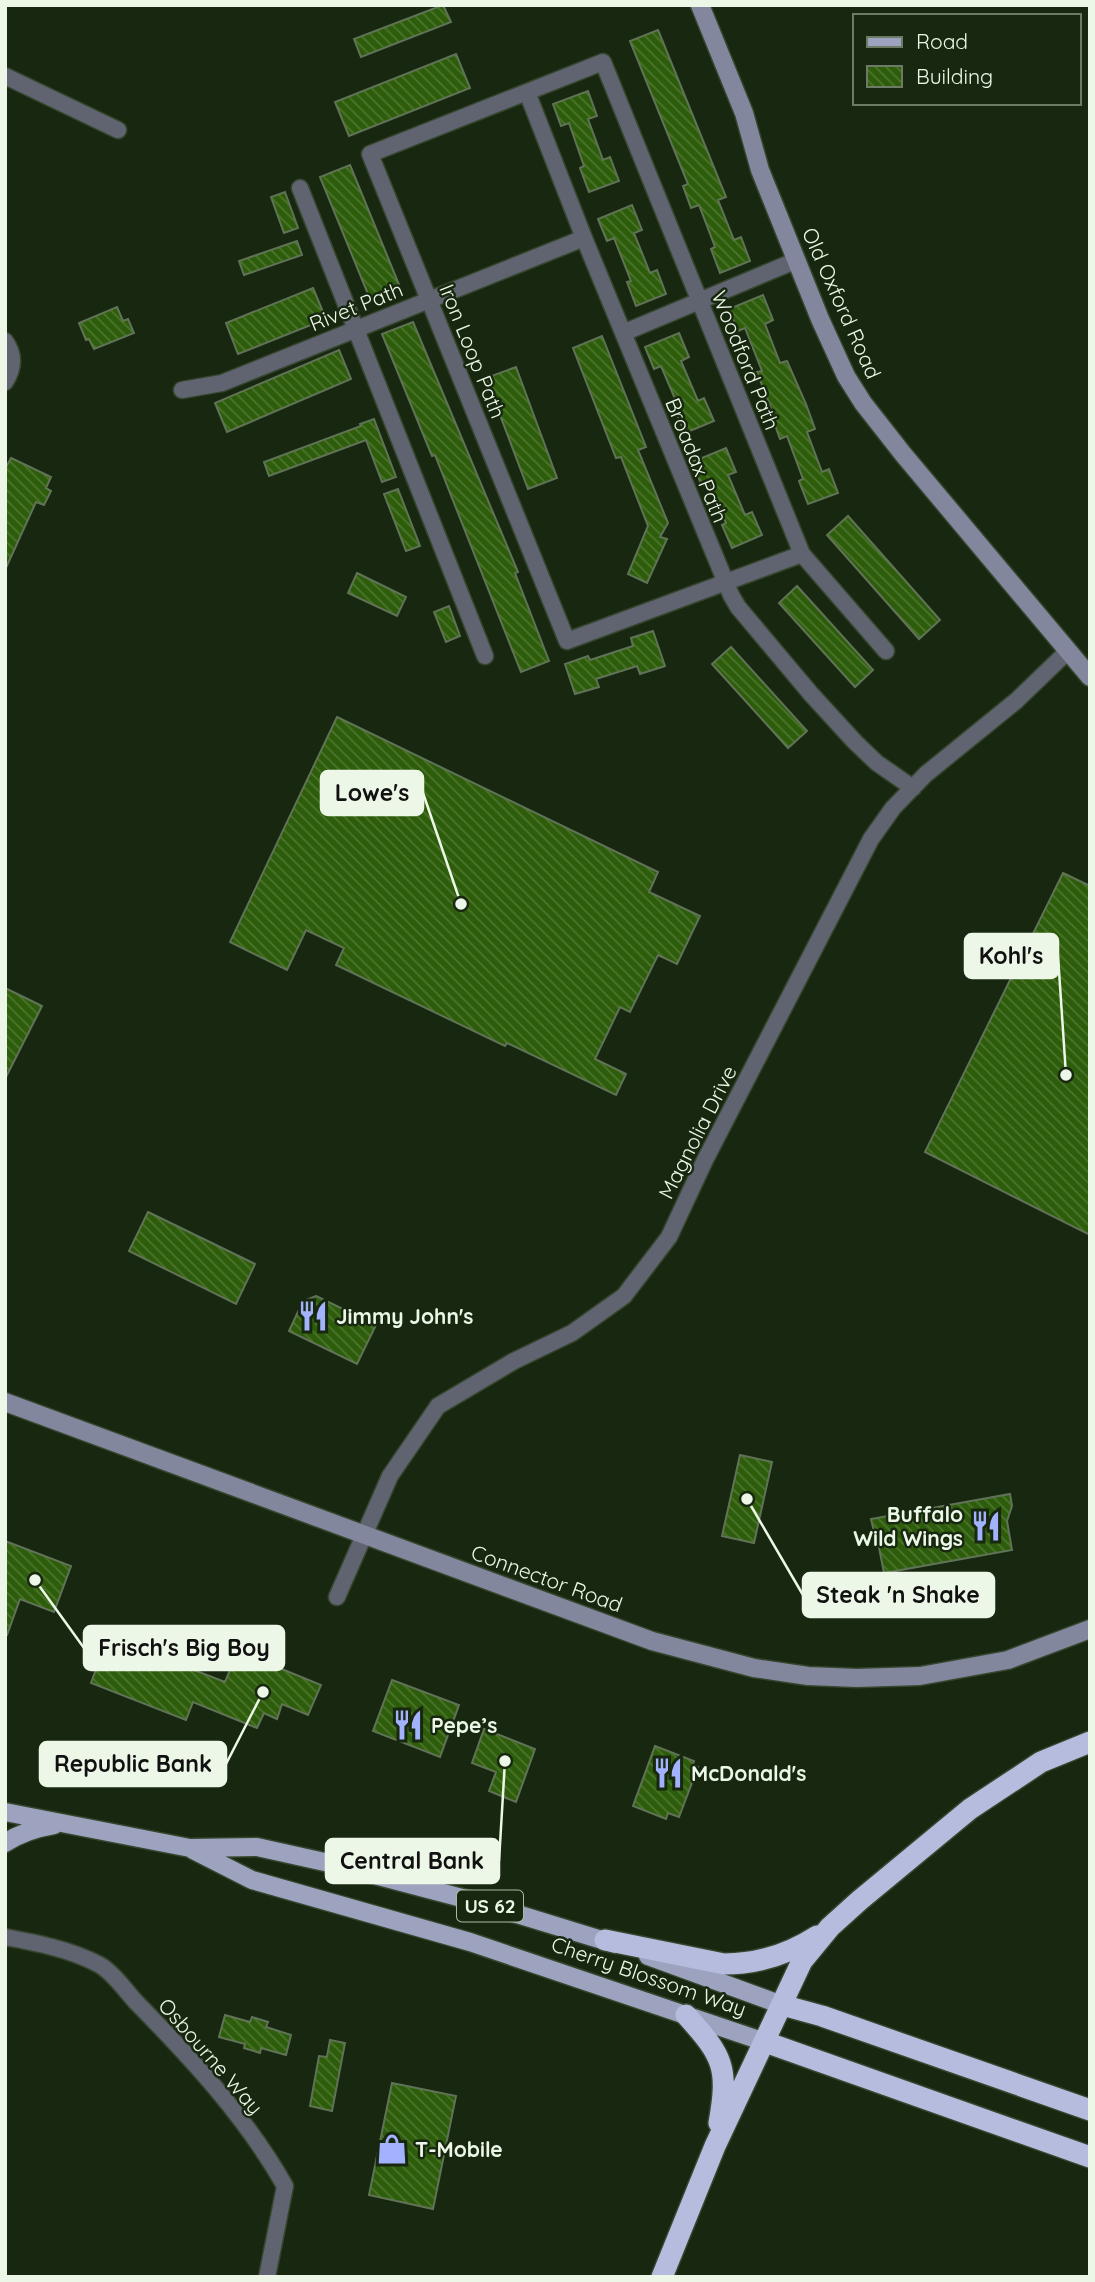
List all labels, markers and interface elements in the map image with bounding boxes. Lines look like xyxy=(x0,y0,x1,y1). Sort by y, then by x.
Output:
legend xyxy=(853,14,1081,105)
text: Road xyxy=(916,28,968,54)
text: Building xyxy=(916,63,993,89)
street label: Old Oxford Road xyxy=(797,223,887,383)
street label: Rivet Path xyxy=(305,276,407,336)
street label: Iron Loop Path xyxy=(434,280,512,422)
street label: Woodford Path xyxy=(706,287,786,433)
street label: Broadax Path xyxy=(660,394,734,526)
callout: Lowe's xyxy=(321,771,423,815)
text: Lowe's xyxy=(335,778,409,807)
callout: Kohl's xyxy=(965,934,1058,978)
text: Kohl's xyxy=(979,941,1043,970)
street label: Magnolia Drive xyxy=(652,1061,742,1203)
restaurant icon: Jimmy John's xyxy=(296,1299,330,1333)
place label: Jimmy John's xyxy=(336,1303,473,1329)
place label: Buffalo Wild Wings xyxy=(853,1501,963,1551)
restaurant icon: Buffalo Wild Wings xyxy=(969,1509,1003,1543)
street label: Connector Road xyxy=(468,1539,626,1617)
callout: Steak 'n Shake xyxy=(803,1573,994,1617)
text: Steak 'n Shake xyxy=(816,1580,980,1609)
callout: Frisch's Big Boy xyxy=(84,1626,284,1670)
text: Frisch's Big Boy xyxy=(98,1633,270,1662)
restaurant icon: Pepe’s xyxy=(391,1708,425,1742)
place label: Pepe’s xyxy=(431,1712,497,1738)
callout: Republic Bank xyxy=(40,1742,226,1786)
text: Republic Bank xyxy=(54,1749,212,1778)
restaurant icon: McDonald's xyxy=(651,1756,685,1790)
place label: McDonald's xyxy=(691,1760,806,1786)
callout: Central Bank xyxy=(326,1839,499,1883)
text: Central Bank xyxy=(340,1846,484,1875)
road number: US 62 xyxy=(457,1890,523,1922)
street label: Cherry Blossom Way xyxy=(548,1930,750,2022)
street label: Osbourne Way xyxy=(153,1992,269,2120)
shop icon: T-Mobile xyxy=(375,2132,409,2166)
place label: T-Mobile xyxy=(415,2136,503,2162)

